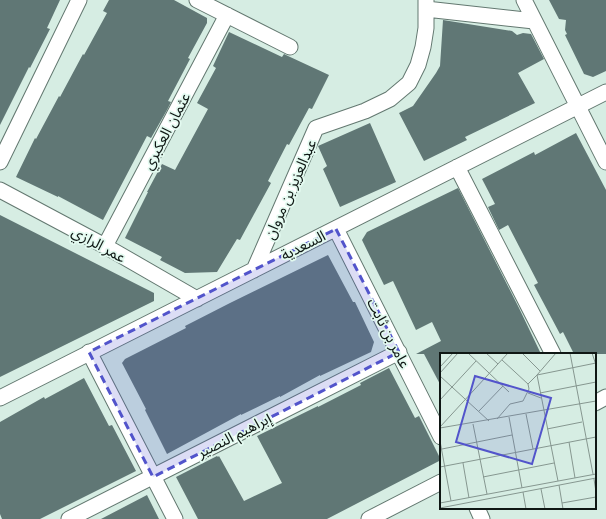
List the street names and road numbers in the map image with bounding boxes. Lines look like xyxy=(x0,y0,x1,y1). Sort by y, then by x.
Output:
street label: عثمان العكبري xyxy=(138,89,197,174)
street label: عبدالعزيز بن مروان xyxy=(259,136,321,242)
street label: عمر الرازي xyxy=(67,221,130,269)
street label: السعدية xyxy=(277,226,329,264)
street label: عامر بن ثابت xyxy=(363,295,415,372)
street label: إبراهيم النصير xyxy=(193,408,276,464)

